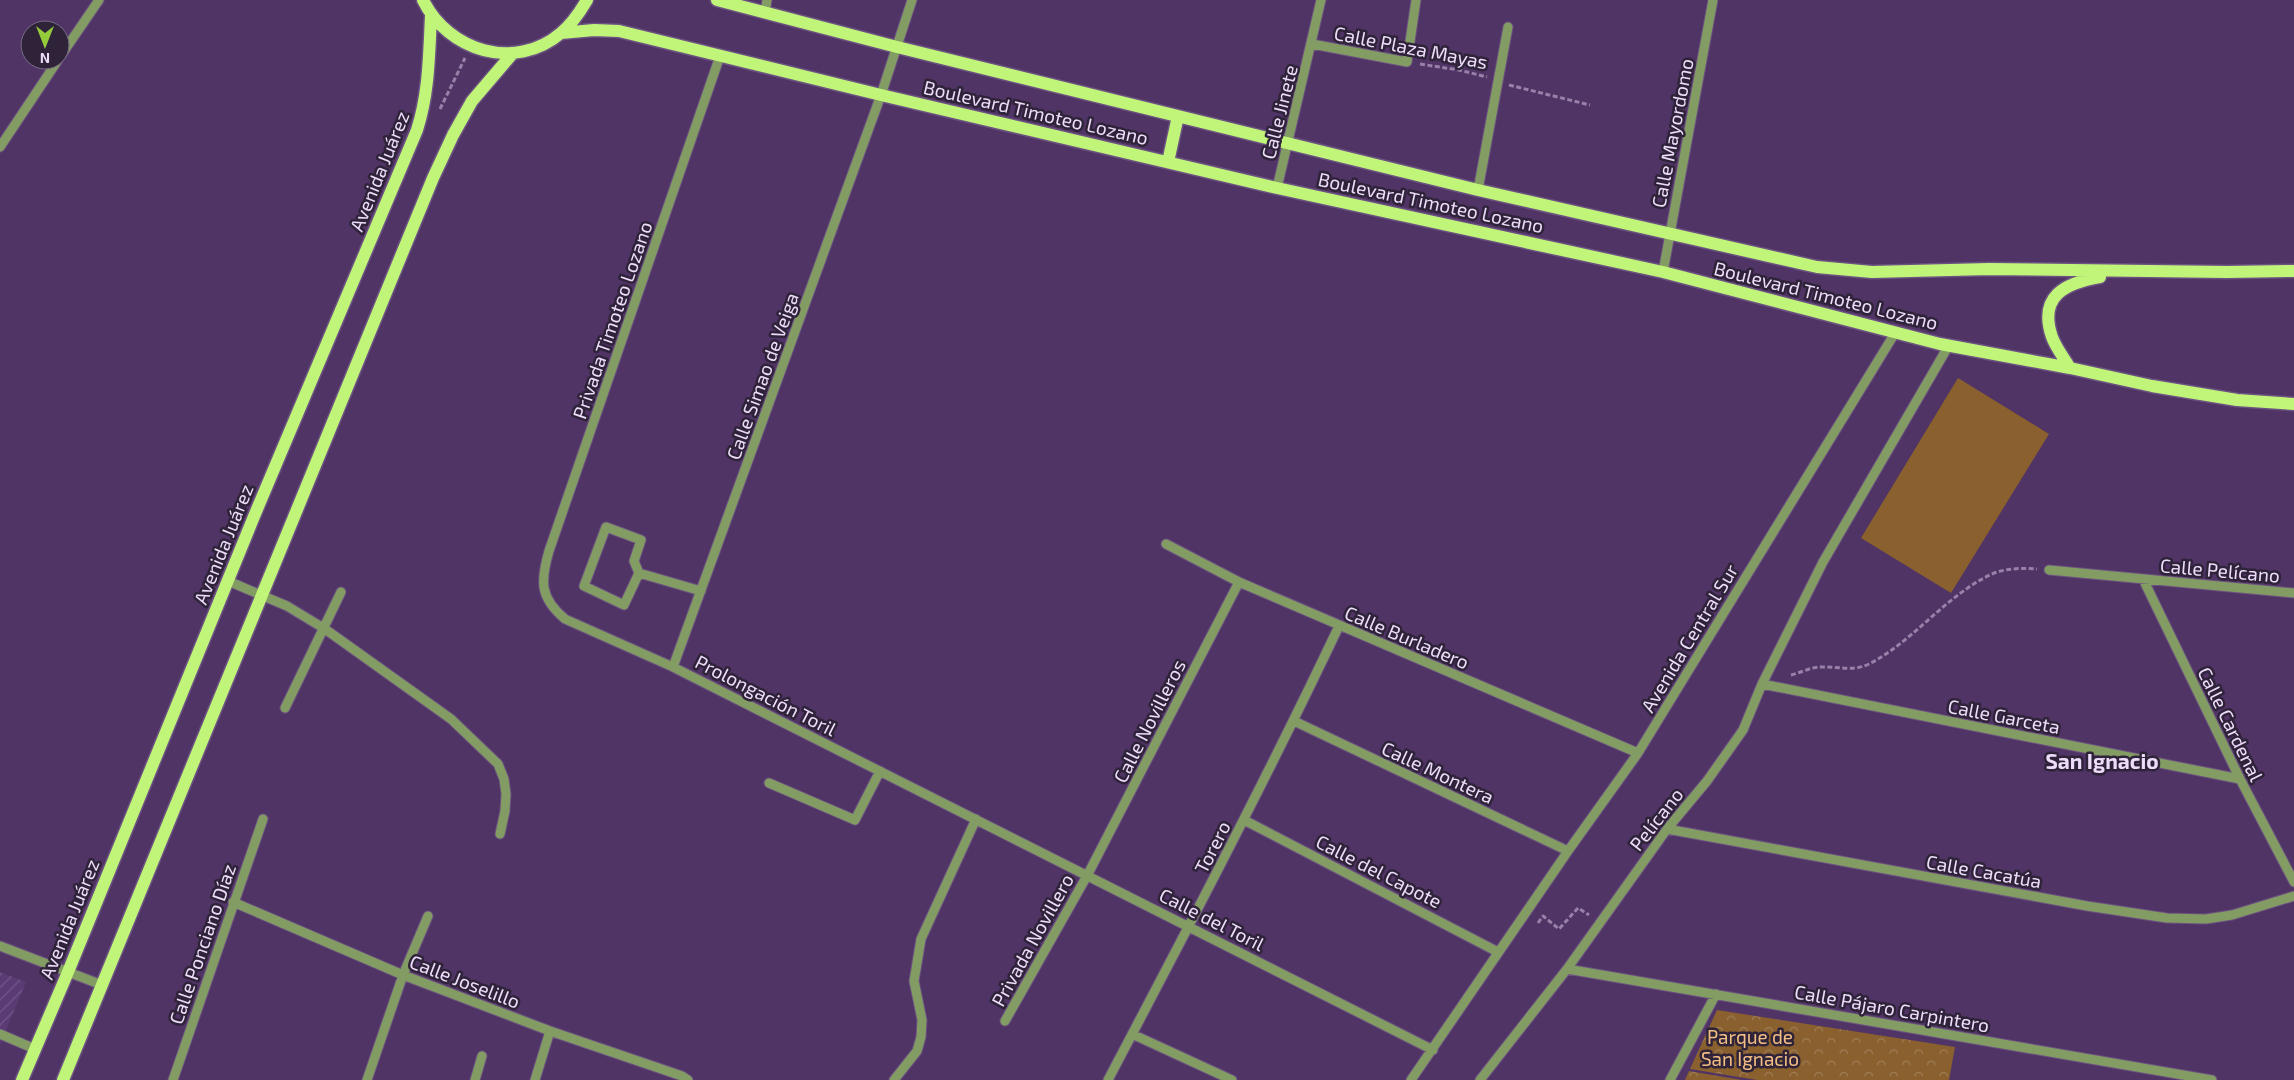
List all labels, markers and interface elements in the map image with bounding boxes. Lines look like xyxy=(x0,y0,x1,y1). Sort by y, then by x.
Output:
north arrow xyxy=(20,20,70,70)
street label: Calle Plaza Mayas xyxy=(1332,21,1490,73)
text: N xyxy=(40,50,50,67)
street label: Calle Mayordomo xyxy=(1646,57,1698,209)
street label: Calle Jinete xyxy=(1256,62,1302,162)
street label: Boulevard Timoteo Lozano xyxy=(921,75,1151,149)
street label: Avenida Juárez xyxy=(344,108,414,234)
street label: Boulevard Timoteo Lozano xyxy=(1316,167,1546,237)
street label: Privada Timoteo Lozano xyxy=(567,218,657,422)
street label: Boulevard Timoteo Lozano xyxy=(1712,256,1940,334)
street label: Calle Simao de Veiga xyxy=(721,289,803,463)
street label: Avenida Juárez xyxy=(188,481,258,607)
street label: Calle Pelícano xyxy=(2159,553,2281,587)
street label: Avenida Central Sur xyxy=(1636,559,1743,716)
street label: Calle Burladero xyxy=(1342,601,1472,673)
street label: Prolongación Toril xyxy=(692,650,841,741)
street label: Calle Novilleros xyxy=(1108,656,1190,786)
street label: Calle Cardenal xyxy=(2194,663,2269,785)
street label: Calle Garceta xyxy=(1946,694,2062,738)
street label: Calle Montera xyxy=(1378,736,1498,808)
district label: San Ignacio xyxy=(2045,748,2159,773)
street label: Pelícano xyxy=(1624,783,1688,855)
street label: Torero xyxy=(1189,817,1235,877)
street label: Calle del Capote xyxy=(1312,829,1446,913)
street label: Calle Cacatúa xyxy=(1925,850,2043,892)
street label: Avenida Juárez xyxy=(34,856,104,982)
street label: Calle Ponciano Díaz xyxy=(164,861,240,1027)
street label: Privada Novillero xyxy=(986,870,1078,1010)
street label: Calle del Toril xyxy=(1156,883,1269,955)
street label: Calle Joselillo xyxy=(407,949,523,1013)
street label: Calle Pájaro Carpintero xyxy=(1793,980,1991,1036)
park label: Parque de San Ignacio xyxy=(1701,1025,1799,1070)

